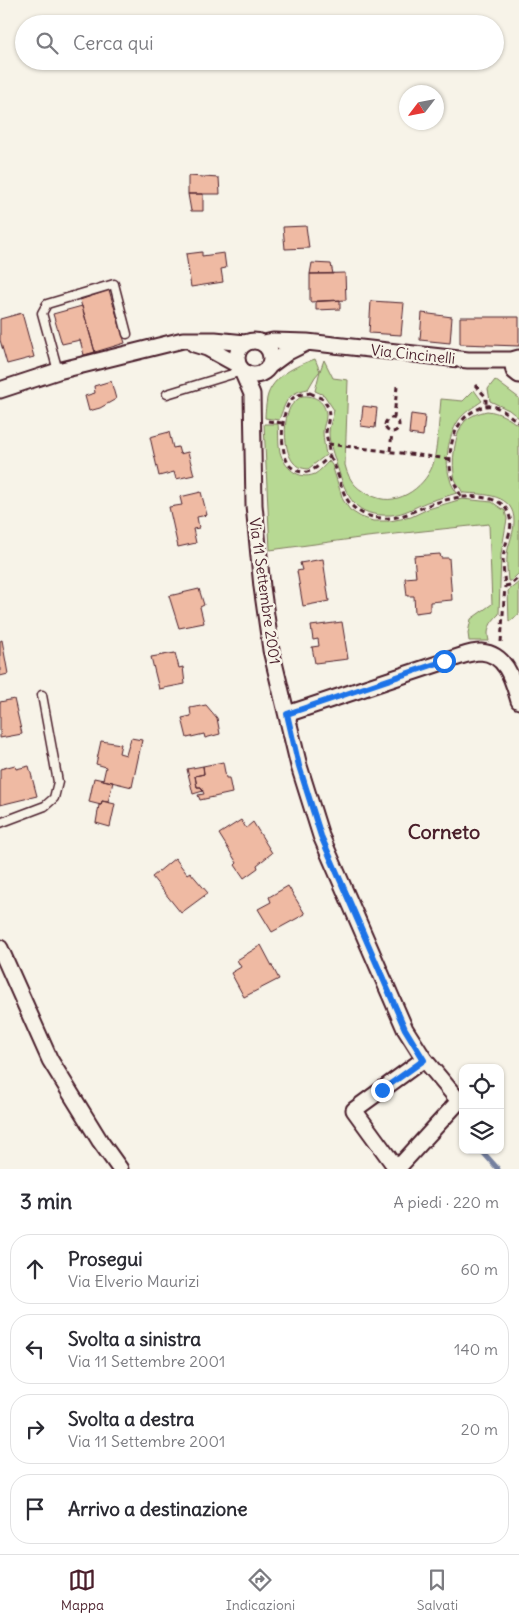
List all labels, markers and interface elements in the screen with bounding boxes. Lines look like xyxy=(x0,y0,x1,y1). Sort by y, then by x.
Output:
search box xyxy=(15,15,504,70)
icon: search xyxy=(33,29,61,57)
text: Cerca qui xyxy=(73,31,154,55)
north arrow xyxy=(399,85,444,130)
street label: Via Cincinelli xyxy=(370,340,456,368)
street label: Via 11 Settembre 2001 xyxy=(245,517,285,665)
route start xyxy=(433,650,456,673)
district label: Corneto xyxy=(408,819,480,844)
map controls xyxy=(459,1064,504,1154)
button: locate xyxy=(459,1064,504,1109)
route end xyxy=(371,1079,394,1102)
button: layers xyxy=(459,1109,504,1154)
text: 3 min xyxy=(20,1188,72,1215)
text: A piedi · 220 m xyxy=(394,1192,499,1212)
text: Prosegui xyxy=(68,1247,143,1271)
icon: ahead xyxy=(21,1255,49,1283)
text: 60 m xyxy=(460,1259,498,1279)
text: Via Elverio Maurizi xyxy=(68,1271,199,1291)
text: Svolta a sinistra xyxy=(68,1327,201,1351)
icon: left xyxy=(21,1335,49,1363)
text: 140 m xyxy=(454,1339,498,1359)
text: Via 11 Settembre 2001 xyxy=(68,1351,225,1371)
text: Svolta a destra xyxy=(68,1407,194,1431)
icon: right xyxy=(21,1415,49,1443)
text: 20 m xyxy=(461,1419,498,1439)
text: Via 11 Settembre 2001 xyxy=(68,1431,225,1451)
icon: arrive xyxy=(21,1495,49,1523)
text: Arrivo a destinazione xyxy=(68,1497,247,1521)
tab: Mappa xyxy=(61,1566,104,1614)
tab: Indicazioni xyxy=(226,1566,295,1614)
tab: Salvati xyxy=(417,1566,458,1614)

